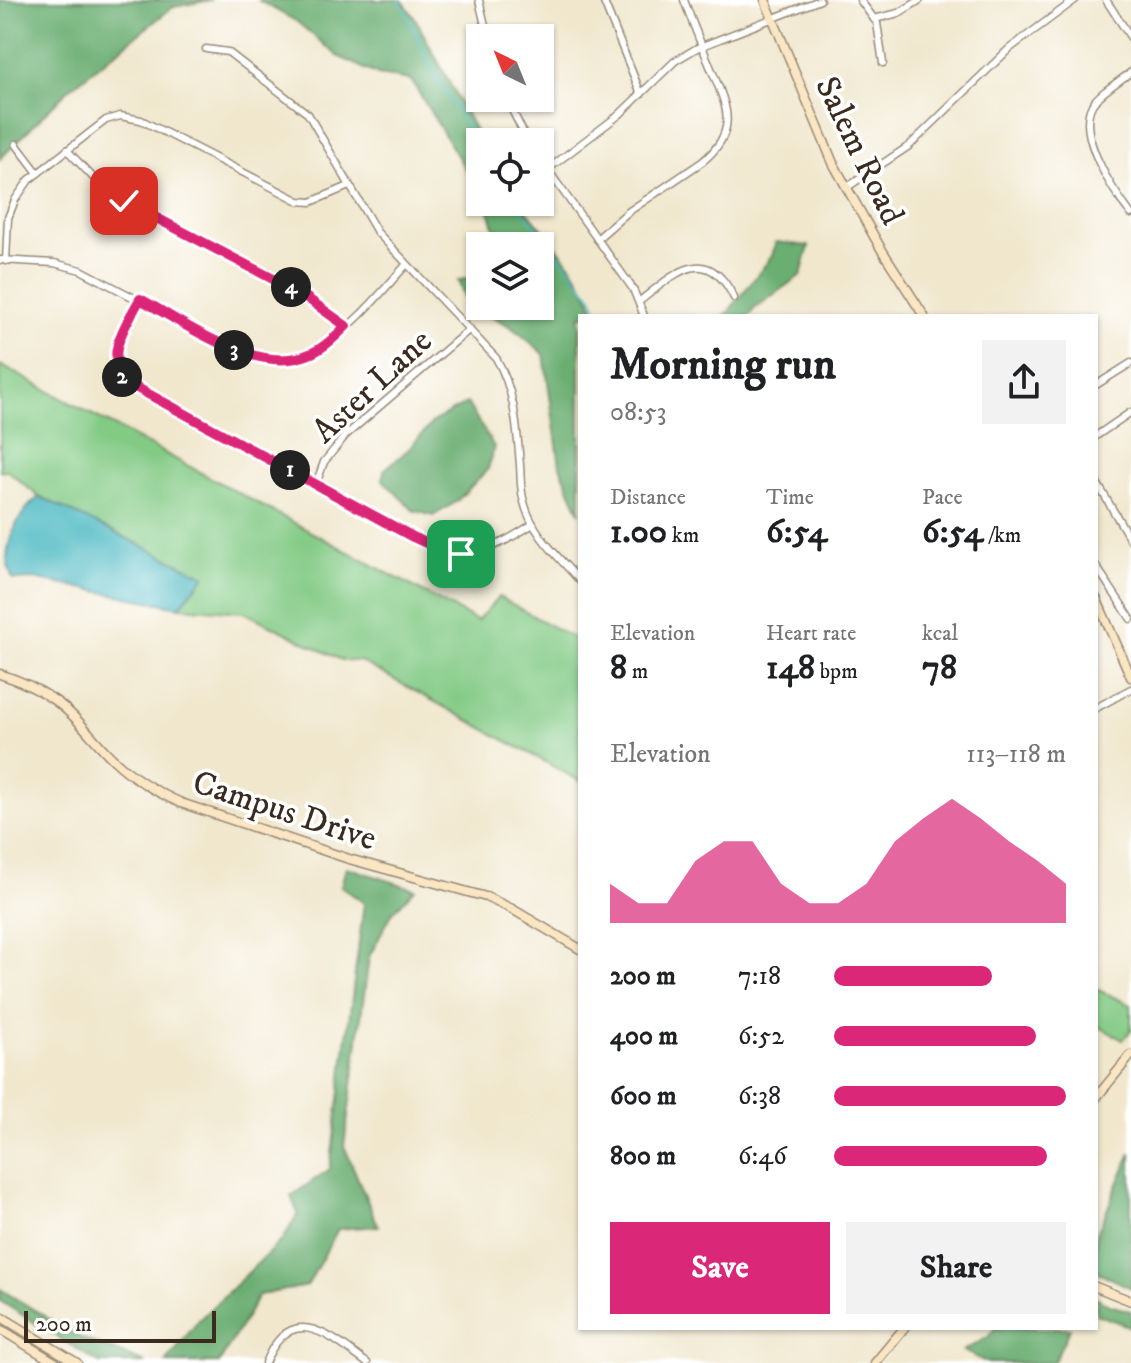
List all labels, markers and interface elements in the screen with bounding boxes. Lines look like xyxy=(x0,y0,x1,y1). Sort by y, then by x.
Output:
north arrow xyxy=(466,24,554,112)
map controls xyxy=(466,24,554,320)
street label: Salem Road xyxy=(805,70,913,232)
button: locate xyxy=(466,128,554,216)
pin xyxy=(90,167,158,235)
icon: check xyxy=(102,179,146,223)
button: layers xyxy=(466,232,554,320)
pin: 4 xyxy=(271,267,311,307)
text: 4 xyxy=(285,273,297,300)
street label: Aster Lane xyxy=(304,320,441,452)
pin: 3 xyxy=(214,330,254,370)
text: 3 xyxy=(230,336,238,363)
text: Morning run xyxy=(610,338,836,393)
button: share xyxy=(982,340,1066,424)
pin: 2 xyxy=(102,357,142,397)
text: 2 xyxy=(117,363,127,390)
text: 08:53 xyxy=(610,396,666,429)
pin: 1 xyxy=(270,450,310,490)
text: 1 xyxy=(286,456,294,483)
text: Distance xyxy=(610,484,686,511)
text: Time xyxy=(766,484,814,511)
text: Pace xyxy=(922,484,963,511)
text: 1.00 xyxy=(610,511,667,553)
text: 6:54 xyxy=(766,511,827,553)
text: 6:54 xyxy=(922,511,983,553)
pin xyxy=(427,520,495,588)
text: km xyxy=(667,522,699,549)
text: /km xyxy=(983,522,1021,549)
icon: arrive xyxy=(439,532,483,576)
text: Elevation xyxy=(610,620,695,647)
text: Heart rate xyxy=(766,620,856,647)
text: kcal xyxy=(922,620,958,647)
text: 8 xyxy=(610,647,627,689)
text: 148 xyxy=(766,647,815,689)
text: 78 xyxy=(922,647,957,689)
text: m xyxy=(627,658,648,685)
text: bpm xyxy=(815,658,858,685)
text: Elevation xyxy=(610,738,711,771)
text: 113–118 m xyxy=(966,738,1066,771)
street label: Campus Drive xyxy=(187,762,381,860)
text: 200 m xyxy=(610,960,676,993)
text: 7:18 xyxy=(738,960,781,993)
text: 400 m xyxy=(610,1020,678,1053)
text: 6:52 xyxy=(738,1020,784,1053)
text: 600 m xyxy=(610,1080,677,1113)
text: 6:38 xyxy=(738,1080,781,1113)
text: 800 m xyxy=(610,1140,676,1173)
text: 6:46 xyxy=(738,1140,787,1173)
button: Save xyxy=(610,1222,830,1314)
button: Share xyxy=(846,1222,1066,1314)
scale bar xyxy=(24,1307,216,1343)
text: 200 m xyxy=(36,1311,92,1338)

